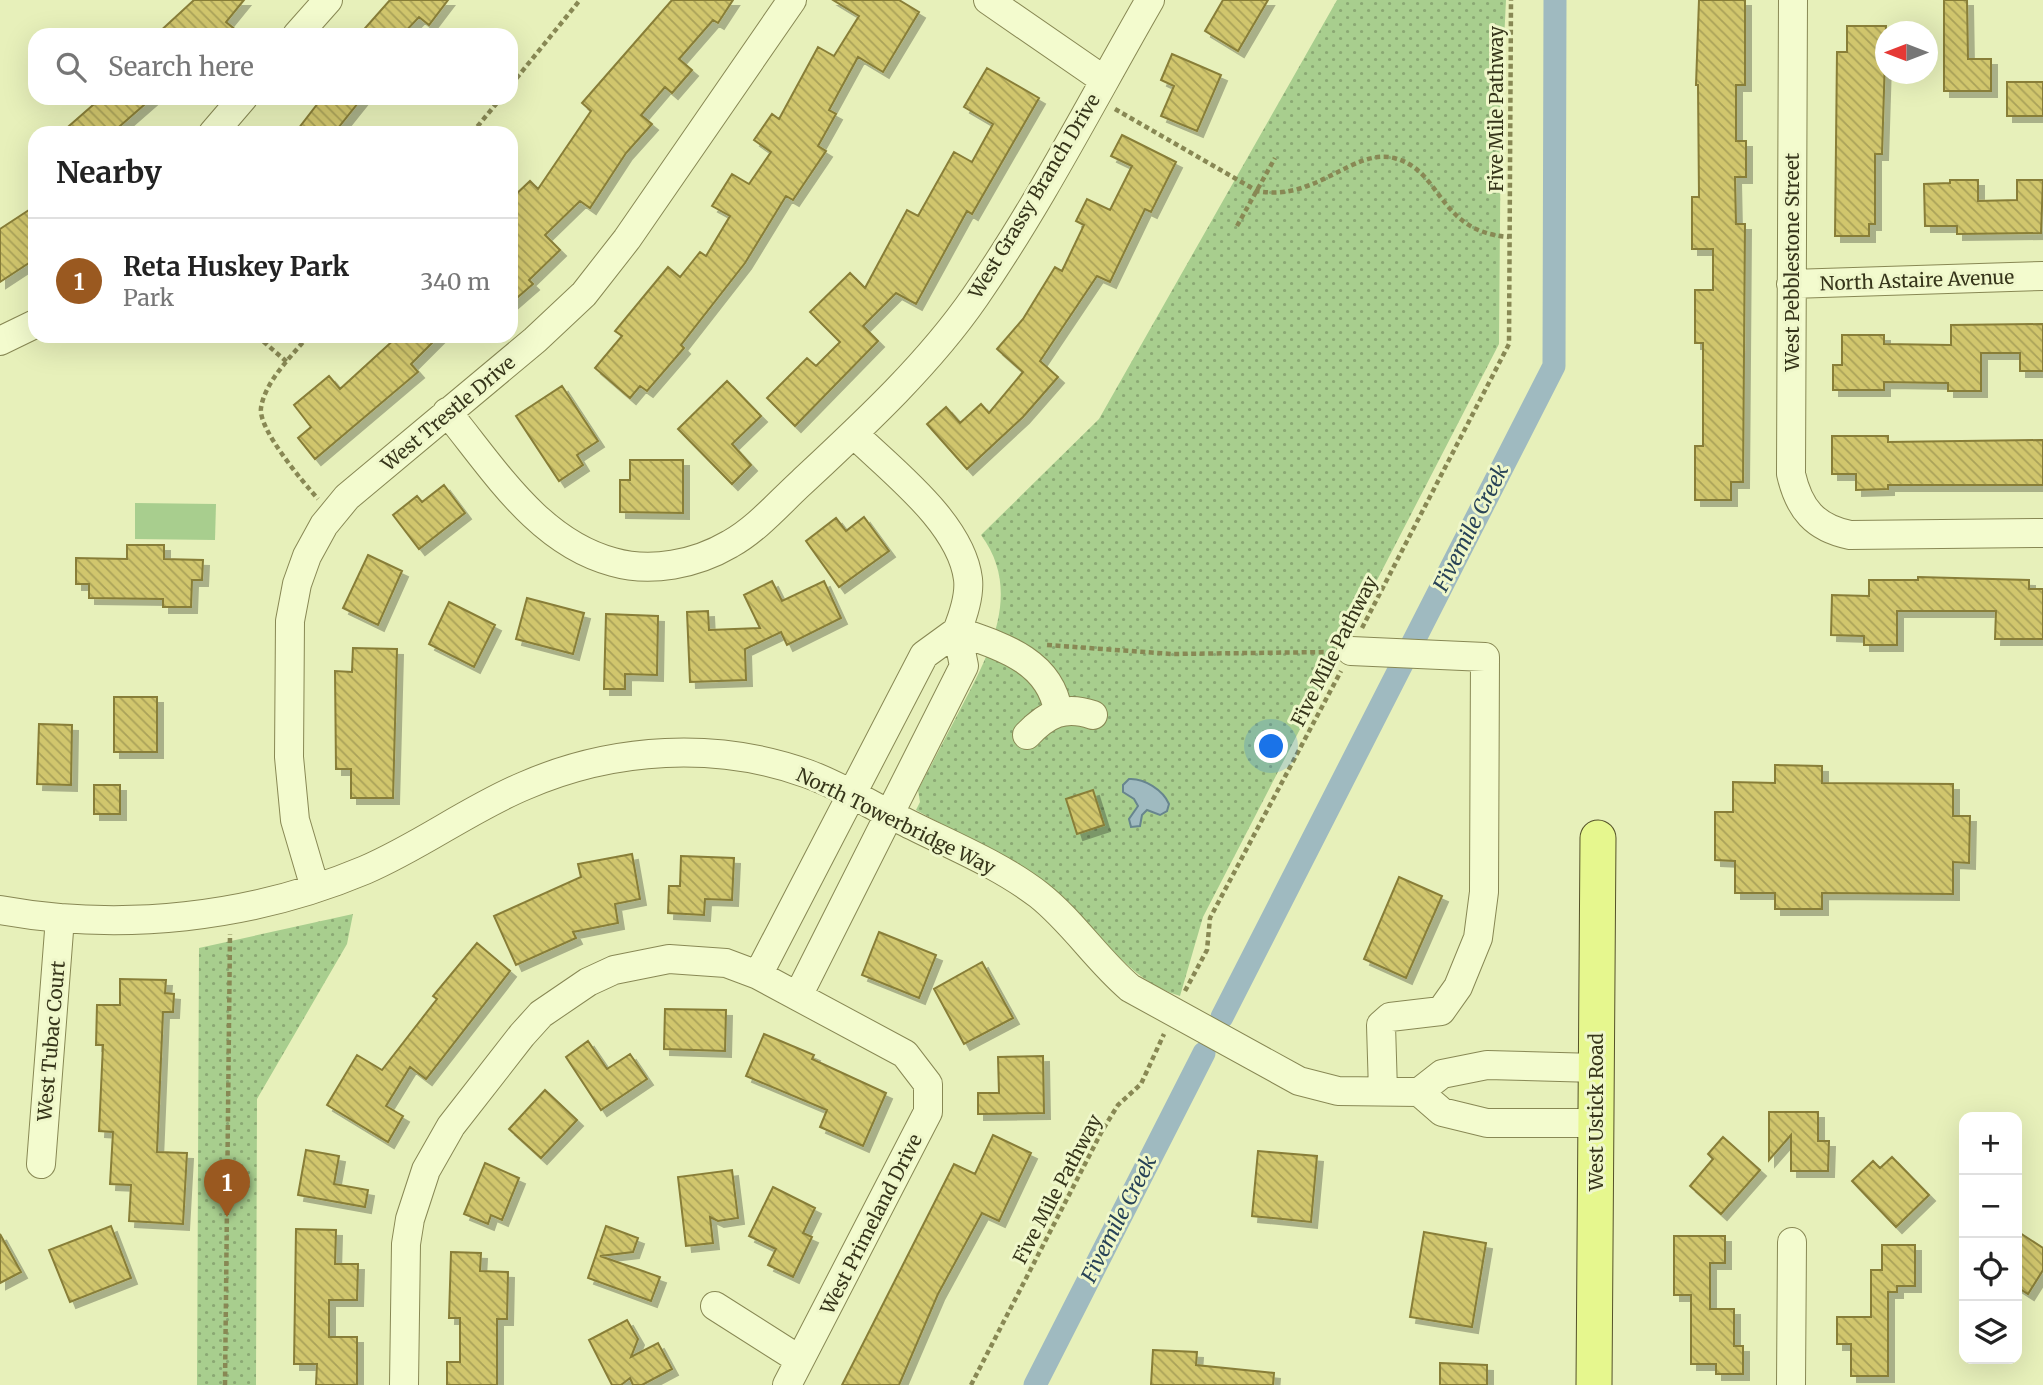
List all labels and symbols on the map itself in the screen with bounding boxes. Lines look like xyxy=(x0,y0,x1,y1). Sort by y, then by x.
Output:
north arrow xyxy=(1875,21,1938,84)
street label: Five Mile Pathway xyxy=(1484,26,1508,192)
street label: West Grassy Branch Drive xyxy=(963,89,1105,304)
street label: West Pebblestone Street xyxy=(1780,152,1804,372)
street label: North Astaire Avenue xyxy=(1819,265,2015,295)
street label: West Trestle Drive xyxy=(376,350,520,477)
water label: Fivemile Creek xyxy=(1426,459,1514,597)
street label: Five Mile Pathway xyxy=(1286,572,1382,730)
your location xyxy=(1254,729,1288,763)
street label: North Towerbridge Way xyxy=(793,762,999,880)
street label: West Tubac Court xyxy=(32,959,70,1123)
street label: West Ustick Road xyxy=(1584,1033,1608,1192)
street label: Five Mile Pathway xyxy=(1007,1110,1107,1268)
street label: West Primeland Drive xyxy=(815,1130,927,1319)
water label: Fivemile Creek xyxy=(1074,1150,1162,1288)
pin: 1 xyxy=(204,1159,250,1217)

